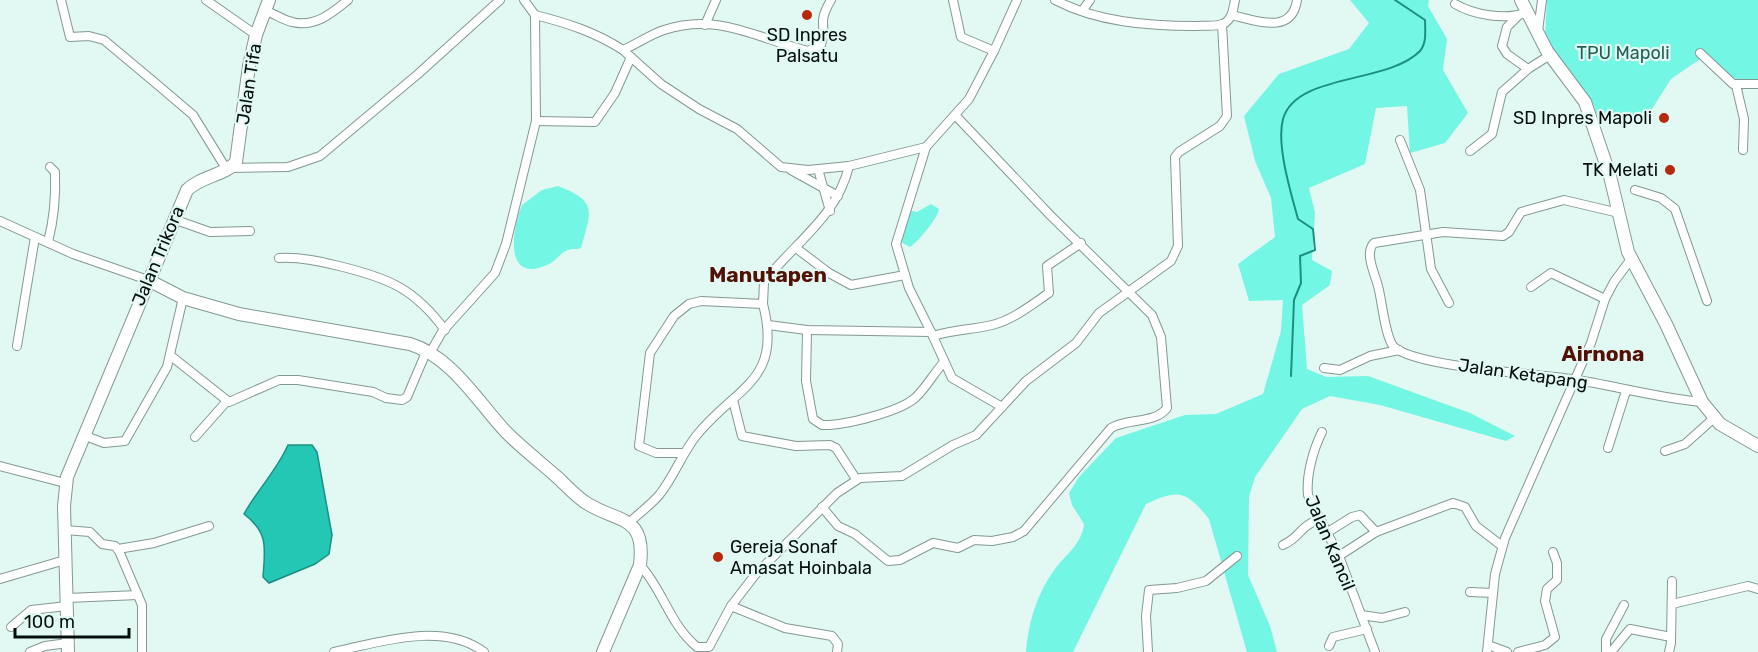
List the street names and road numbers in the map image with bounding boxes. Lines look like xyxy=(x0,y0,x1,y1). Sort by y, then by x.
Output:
street label: Jalan Tifa xyxy=(232,42,266,126)
street label: Jalan Trikora xyxy=(127,203,189,309)
street label: Jalan Ketapang xyxy=(1457,354,1589,394)
street label: Jalan Kancil xyxy=(1300,492,1360,594)

